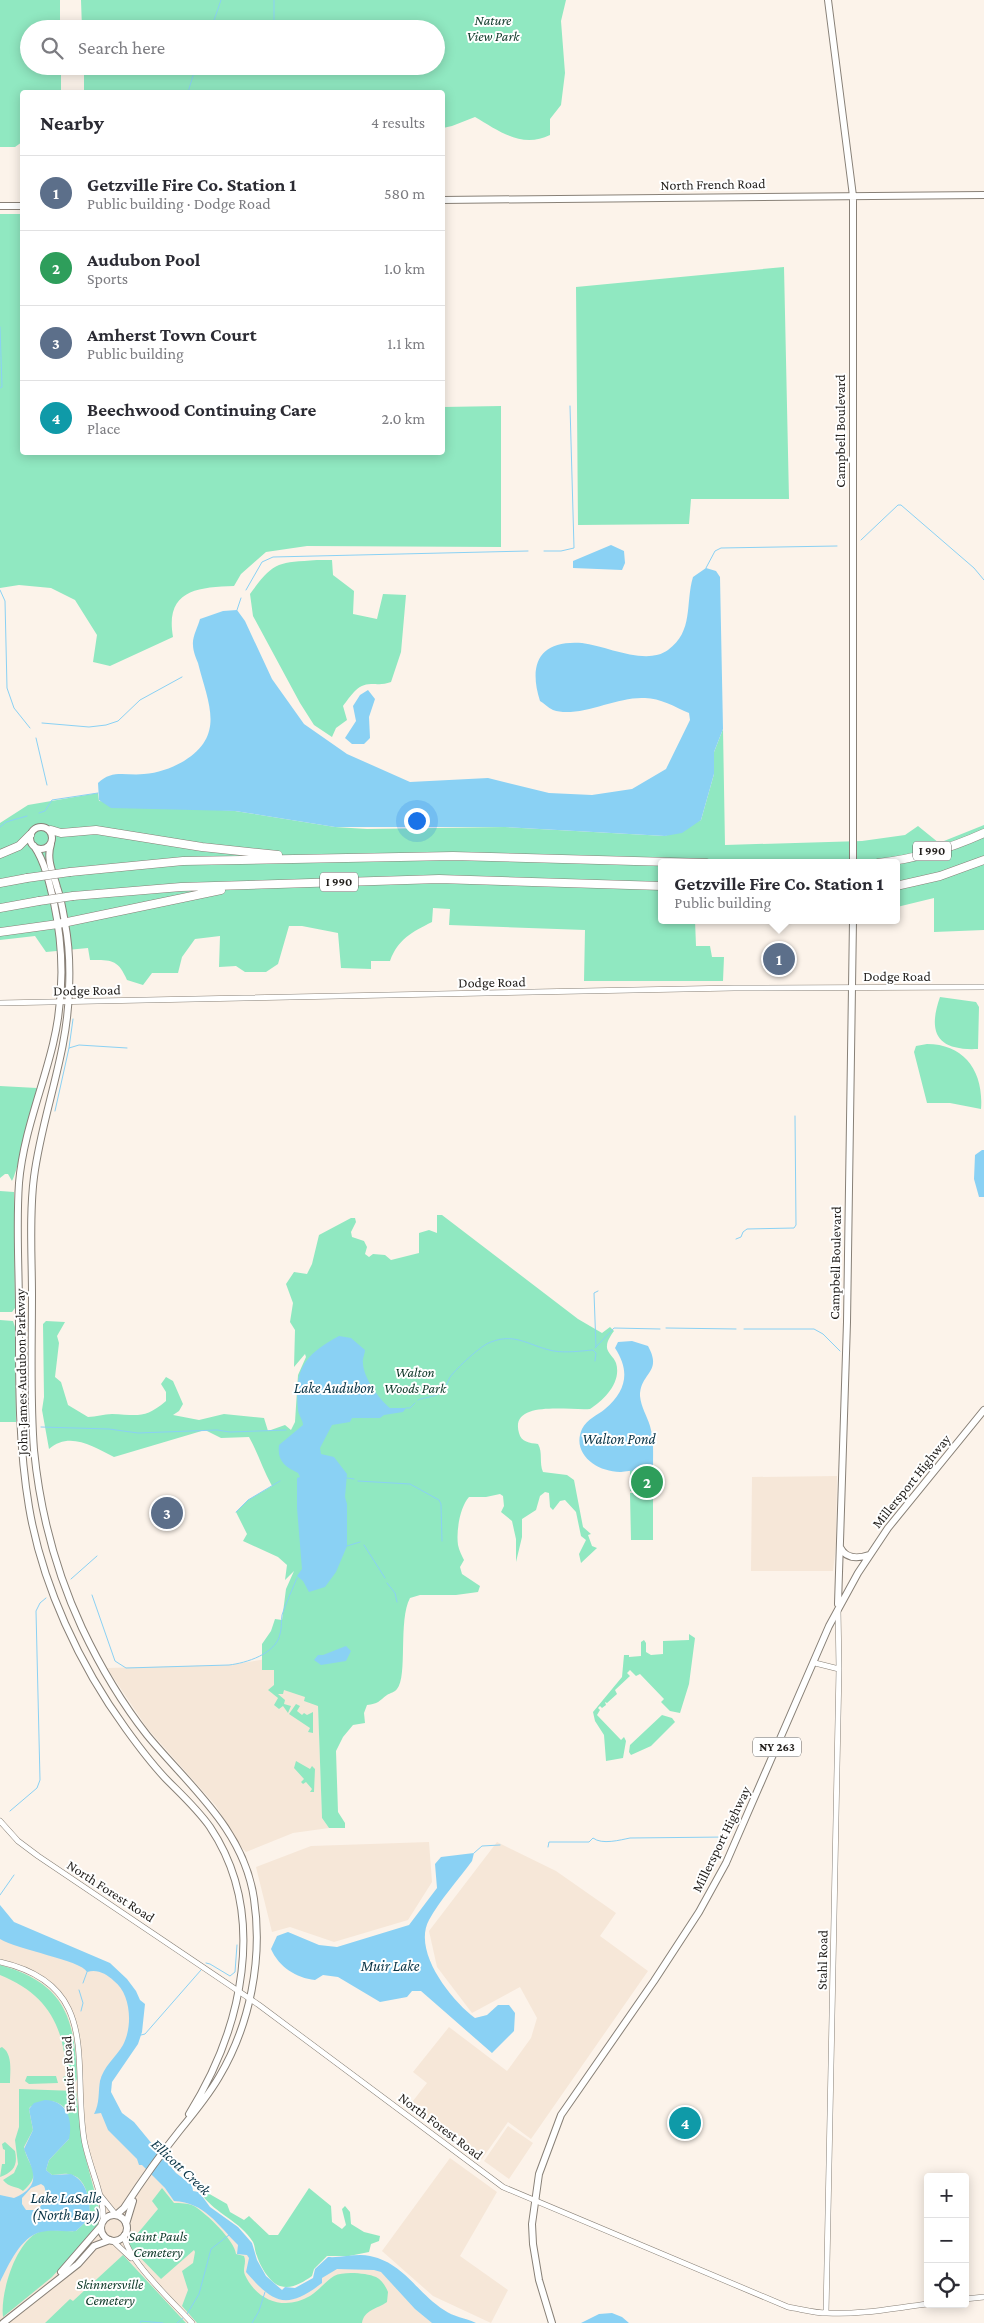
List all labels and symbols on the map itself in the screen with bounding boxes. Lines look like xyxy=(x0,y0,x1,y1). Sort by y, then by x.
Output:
park label: Nature View Park xyxy=(467,12,520,44)
street label: North French Road xyxy=(660,175,766,193)
street label: Campbell Boulevard xyxy=(832,374,848,488)
your location xyxy=(404,808,430,834)
road number: I 990 xyxy=(913,841,951,860)
road number: I 990 xyxy=(320,872,358,892)
pin: 1 xyxy=(763,940,795,978)
street label: Dodge Road xyxy=(863,968,931,984)
street label: Dodge Road xyxy=(458,973,527,991)
street label: Dodge Road xyxy=(53,981,122,999)
street label: Campbell Boulevard xyxy=(826,1206,844,1320)
street label: John James Audubon Parkway xyxy=(12,1288,30,1458)
park label: Walton Woods Park xyxy=(384,1364,447,1396)
water label: Lake Audubon xyxy=(294,1380,375,1396)
water label: Walton Pond xyxy=(582,1431,657,1447)
street label: Millersport Highway xyxy=(868,1431,954,1531)
pin: 2 xyxy=(631,1463,663,1501)
pin: 3 xyxy=(151,1494,183,1532)
road number: NY 263 xyxy=(753,1738,801,1756)
street label: Millersport Highway xyxy=(688,1783,754,1895)
street label: North Forest Road xyxy=(64,1857,158,1926)
street label: Stahl Road xyxy=(813,1929,831,1990)
water label: Muir Lake xyxy=(360,1958,420,1974)
street label: Frontier Road xyxy=(58,2035,78,2113)
street label: North Forest Road xyxy=(396,2089,487,2163)
pin: 4 xyxy=(669,2104,701,2142)
water label: Ellicott Creek xyxy=(148,2136,215,2199)
water label: Lake LaSalle (North Bay) xyxy=(30,2190,102,2224)
park label: Saint Pauls Cemetery xyxy=(129,2228,188,2260)
park label: Skinnersville Cemetery xyxy=(77,2276,144,2308)

